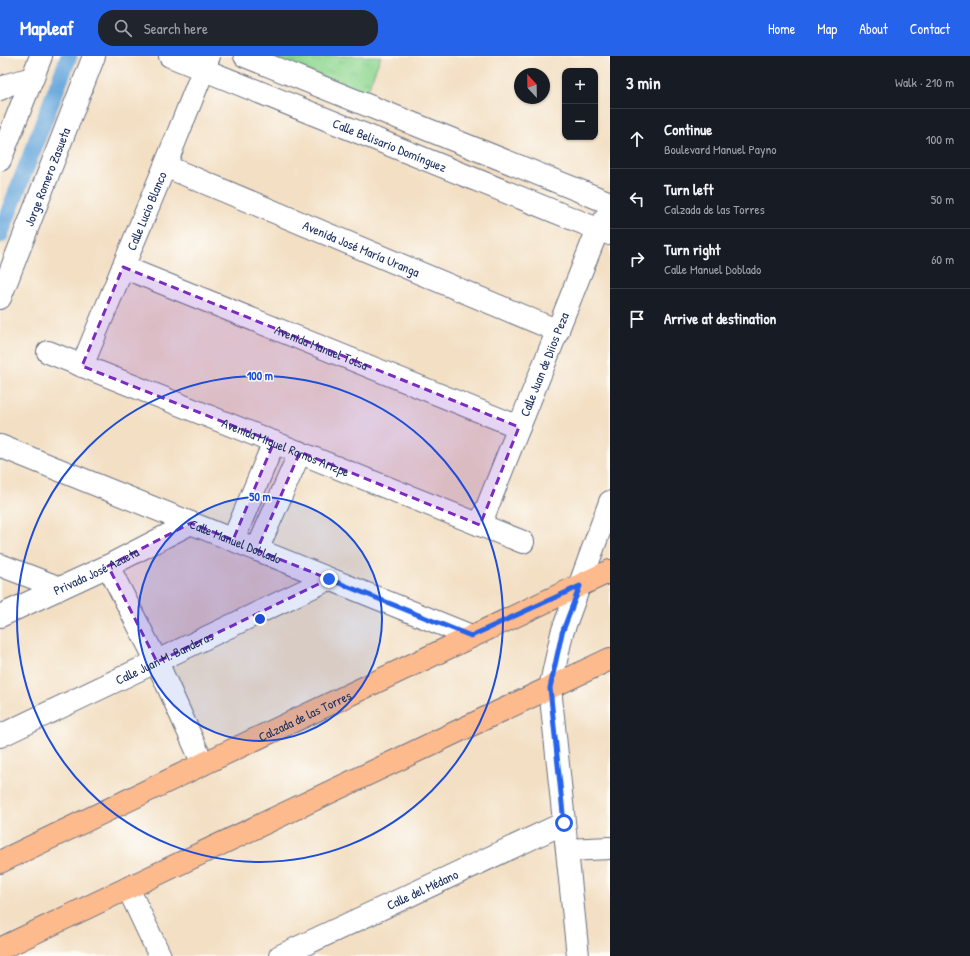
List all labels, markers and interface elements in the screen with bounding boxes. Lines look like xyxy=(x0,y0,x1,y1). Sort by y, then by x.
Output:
search box xyxy=(98,10,378,46)
text: Mapleaf xyxy=(20,15,74,41)
icon: search xyxy=(112,17,134,39)
text: Search here xyxy=(144,18,208,39)
text: Home xyxy=(768,19,795,38)
text: Map xyxy=(817,19,837,38)
text: About xyxy=(859,19,888,38)
text: Contact xyxy=(910,19,950,38)
north arrow xyxy=(514,68,550,104)
map controls xyxy=(562,68,598,140)
button: + xyxy=(562,68,598,104)
text: 3 min xyxy=(626,71,661,94)
text: Walk · 210 m xyxy=(895,73,954,91)
button: − xyxy=(562,104,598,140)
street label: Calle Belisario Domínguez xyxy=(330,114,450,176)
text: Continue xyxy=(664,119,712,140)
street label: Jorge Romero Zasueta xyxy=(20,125,74,229)
icon: ahead xyxy=(626,128,648,150)
text: 100 m xyxy=(926,130,954,148)
text: Boulevard Manuel Payno xyxy=(664,140,777,158)
street label: Calle Lucio Blanco xyxy=(122,169,171,253)
text: Turn left xyxy=(664,179,714,200)
icon: left xyxy=(626,188,648,210)
text: 50 m xyxy=(931,190,954,208)
text: Calzada de las Torres xyxy=(664,200,765,218)
street label: Avenida José María Uranga xyxy=(300,216,423,281)
text: Turn right xyxy=(664,239,720,260)
icon: right xyxy=(626,248,648,270)
text: 60 m xyxy=(931,250,954,268)
text: Calle Manuel Doblado xyxy=(664,260,761,278)
icon: arrive xyxy=(626,308,648,330)
text: Arrive at destination xyxy=(664,308,776,329)
street label: Calle Juan de Diios Peza xyxy=(515,310,573,419)
street label: Avenida Manuel Tolsa xyxy=(272,320,371,374)
text: 100 m xyxy=(247,367,273,384)
street label: Avenida Miguel Ramos Arizpe xyxy=(219,413,352,481)
text: 50 m xyxy=(249,488,271,505)
street label: Calle Manuel Doblado xyxy=(187,514,284,568)
street label: Privada José Azueta xyxy=(50,543,142,599)
route end xyxy=(320,570,338,588)
centre of rings xyxy=(253,612,267,626)
street label: Calle Juan M. Banderas xyxy=(112,627,216,689)
street label: Calzada de las Torres xyxy=(255,686,354,746)
route start xyxy=(555,814,573,832)
street label: Calle del Médano xyxy=(383,865,461,914)

